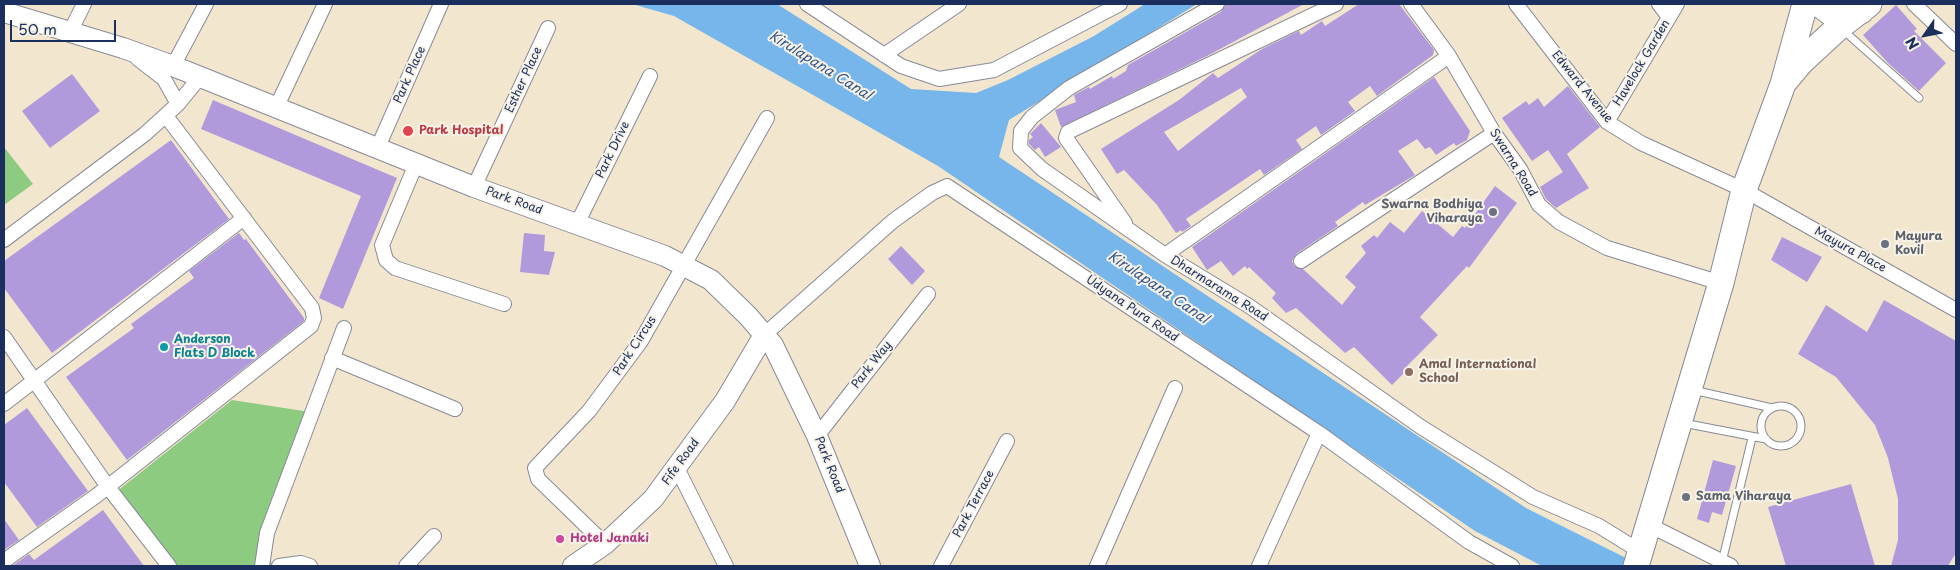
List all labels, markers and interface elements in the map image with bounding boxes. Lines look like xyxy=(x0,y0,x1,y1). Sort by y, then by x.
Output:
scale bar xyxy=(12,10,119,42)
north arrow xyxy=(1900,10,1950,60)
text: 50 m xyxy=(18,17,57,40)
street label: Havelock Garden xyxy=(1611,17,1673,109)
water label: Kirulapana Canal xyxy=(766,28,874,104)
text: N xyxy=(1900,33,1924,54)
street label: Park Place xyxy=(391,44,429,106)
street label: Esther Place xyxy=(503,45,545,115)
street label: Edward Avenue xyxy=(1549,48,1615,126)
street label: Park Drive xyxy=(593,119,633,181)
marker: Park Hospital xyxy=(401,124,415,138)
place label: Park Hospital xyxy=(419,124,503,138)
street label: Swarna Road xyxy=(1486,126,1540,200)
street label: Park Road xyxy=(483,184,545,218)
place label: Swarna Bodhiya Viharaya xyxy=(1381,198,1483,226)
marker: Swarna Bodhiya Viharaya xyxy=(1487,206,1499,218)
street label: Mayura Place xyxy=(1812,224,1888,276)
place label: Mayura Kovil xyxy=(1895,230,1943,258)
marker: Mayura Kovil xyxy=(1879,238,1891,250)
water label: Kirulapana Canal xyxy=(1105,248,1211,328)
street label: Dharmarama Road xyxy=(1168,253,1270,325)
street label: Udyana Pura Road xyxy=(1083,273,1181,345)
street label: Park Circus xyxy=(610,314,660,378)
place label: Anderson Flats D Block xyxy=(174,333,255,361)
street label: Park Way xyxy=(849,338,895,392)
marker: Anderson Flats D Block xyxy=(158,341,170,353)
place label: Amal International School xyxy=(1419,358,1536,386)
marker: Amal International School xyxy=(1403,366,1415,378)
street label: Park Road xyxy=(811,435,847,495)
street label: Fife Road xyxy=(659,436,703,488)
street label: Park Terrace xyxy=(950,468,998,540)
place label: Sama Viharaya xyxy=(1696,490,1792,504)
marker: Sama Viharaya xyxy=(1680,491,1692,503)
place label: Hotel Janaki xyxy=(570,532,649,546)
marker: Hotel Janaki xyxy=(554,533,566,545)

